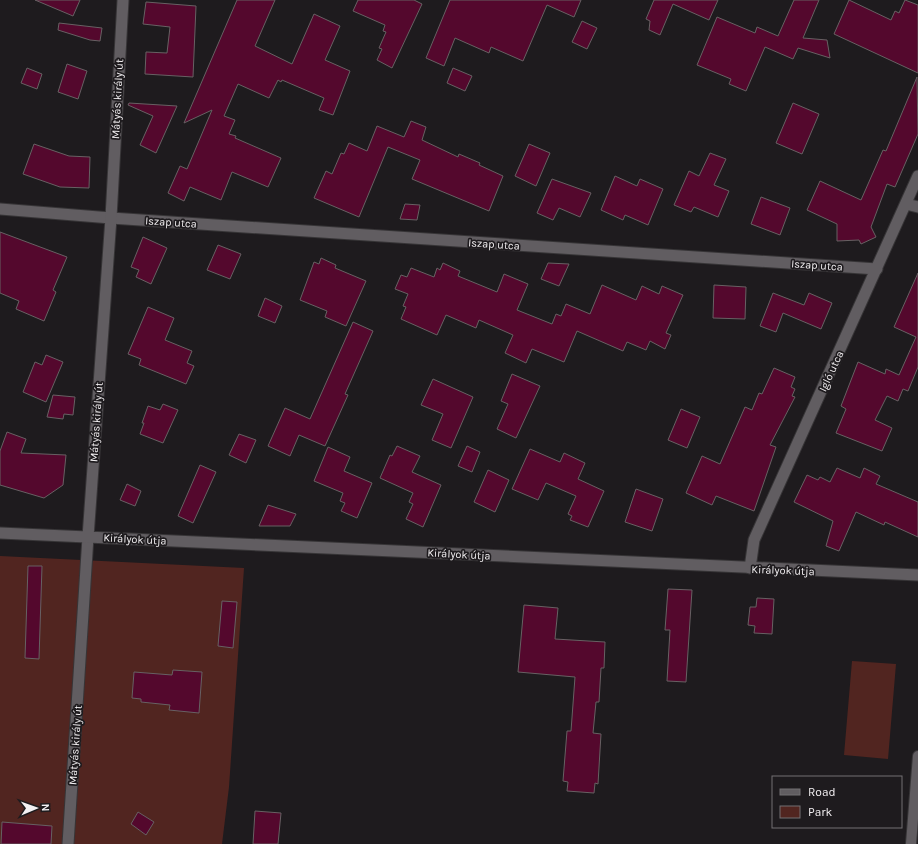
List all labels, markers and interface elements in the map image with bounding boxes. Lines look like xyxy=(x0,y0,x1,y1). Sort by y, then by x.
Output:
street label: Mátyás király út xyxy=(109,59,126,139)
street label: Iszap utca xyxy=(145,214,197,231)
street label: Iszap utca xyxy=(468,236,520,253)
street label: Iszap utca xyxy=(791,257,843,274)
street label: Igló utca xyxy=(816,349,847,394)
street label: Mátyás király út xyxy=(87,382,106,462)
street label: Királyok útja xyxy=(103,531,167,548)
street label: Királyok útja xyxy=(427,546,491,563)
street label: Királyok útja xyxy=(751,563,815,578)
street label: Mátyás király út xyxy=(66,705,85,785)
legend xyxy=(772,776,902,828)
text: Road xyxy=(808,785,836,799)
north arrow xyxy=(16,788,56,828)
text: N xyxy=(39,803,52,812)
text: Park xyxy=(808,805,833,819)

